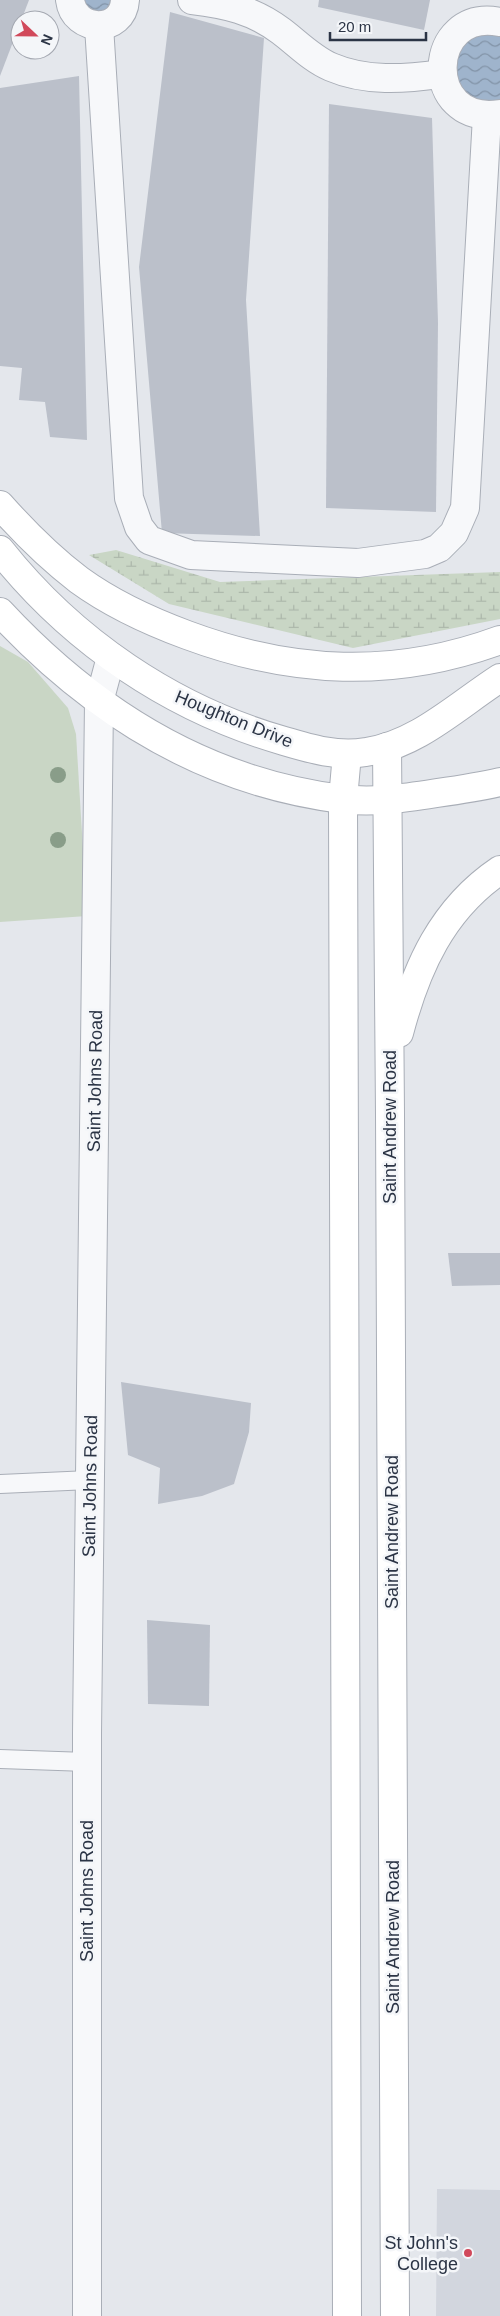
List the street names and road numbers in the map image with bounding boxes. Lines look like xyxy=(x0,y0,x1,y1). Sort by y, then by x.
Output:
street label: Houghton Drive xyxy=(172,686,296,752)
street label: Saint Johns Road xyxy=(84,1010,106,1152)
street label: Saint Andrew Road xyxy=(380,1050,400,1204)
street label: Saint Johns Road xyxy=(79,1415,101,1557)
street label: Saint Andrew Road xyxy=(382,1455,402,1609)
street label: Saint Johns Road xyxy=(77,1820,97,1962)
street label: Saint Andrew Road xyxy=(383,1860,403,2014)

